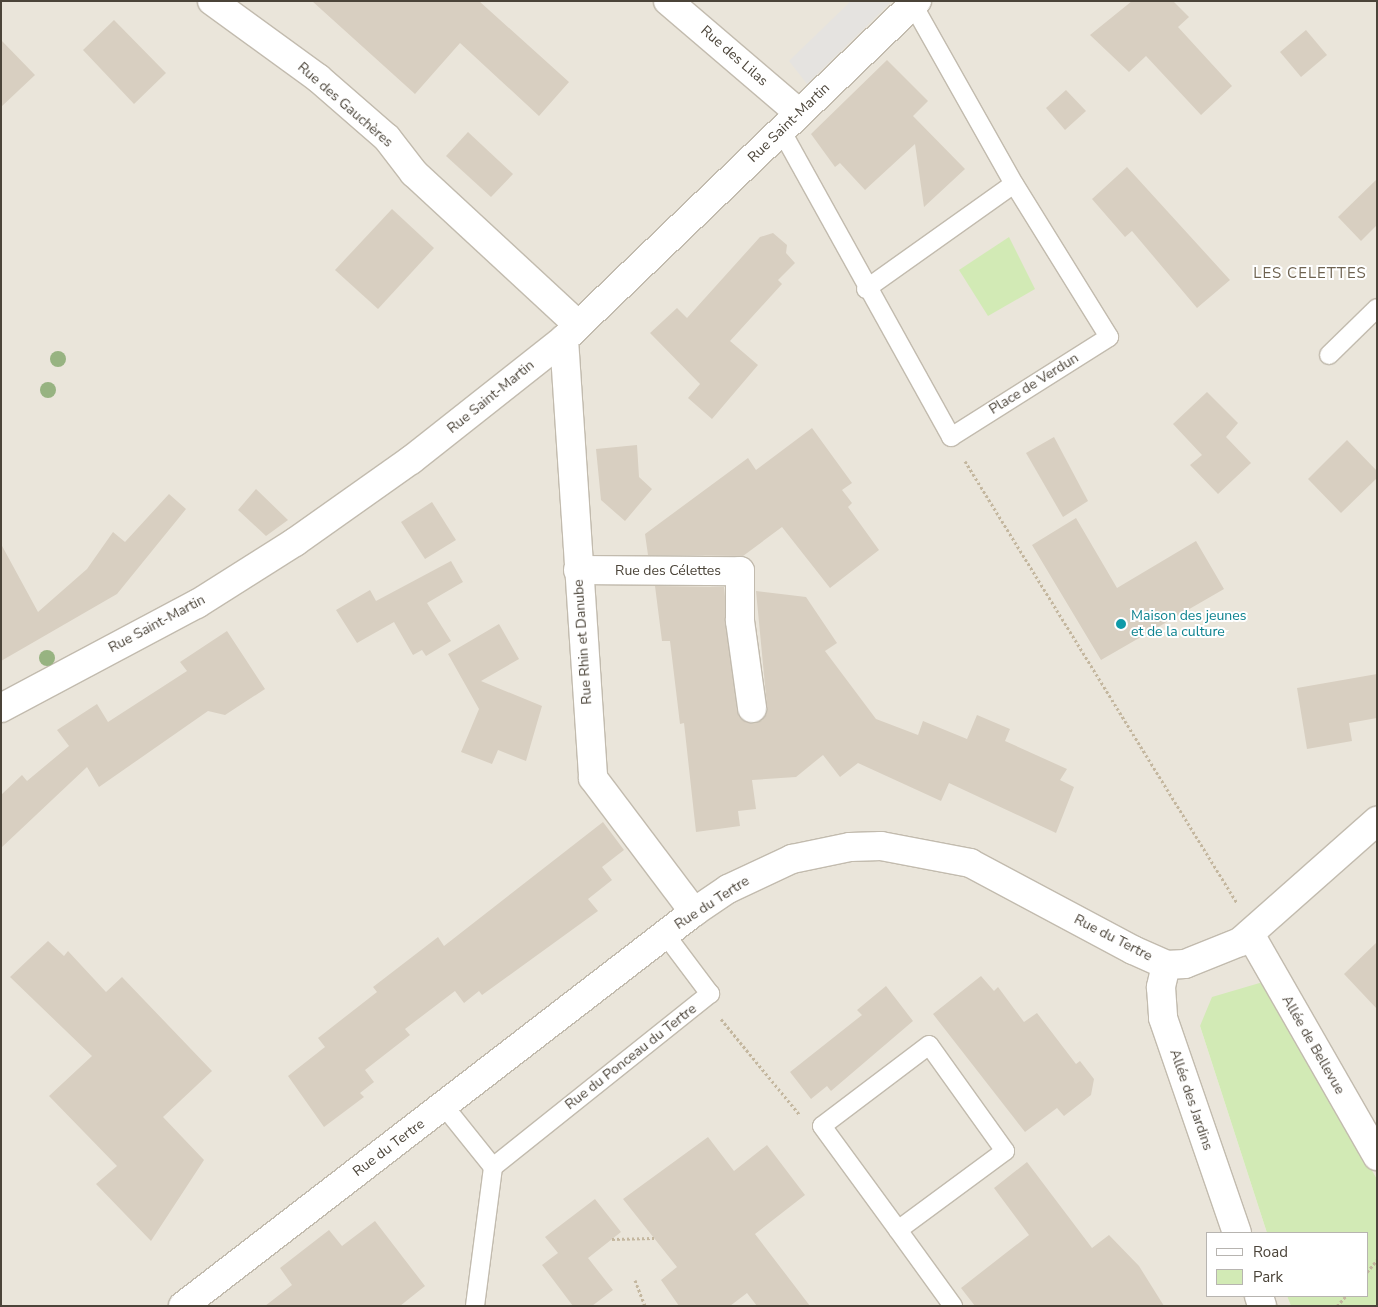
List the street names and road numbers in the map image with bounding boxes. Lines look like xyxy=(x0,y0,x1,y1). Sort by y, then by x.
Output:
street label: Rue des Lilas xyxy=(697,22,771,90)
street label: Rue des Gauchères xyxy=(294,59,396,151)
street label: Rue Saint-Martin xyxy=(745,80,833,166)
street label: Place de Verdun xyxy=(986,350,1082,418)
street label: Rue Saint-Martin xyxy=(444,357,538,437)
street label: Rue des Célettes xyxy=(615,563,721,579)
street label: Rue Rhin et Danube xyxy=(570,579,596,705)
street label: Rue Saint-Martin xyxy=(106,591,208,657)
street label: Rue du Tertre xyxy=(672,873,752,933)
street label: Rue du Tertre xyxy=(1071,911,1155,965)
street label: Allée de Bellevue xyxy=(1278,993,1348,1097)
street label: Rue du Ponceau du Tertre xyxy=(562,1001,700,1113)
street label: Allée des Jardins xyxy=(1166,1047,1216,1153)
street label: Rue du Tertre xyxy=(350,1116,428,1180)

